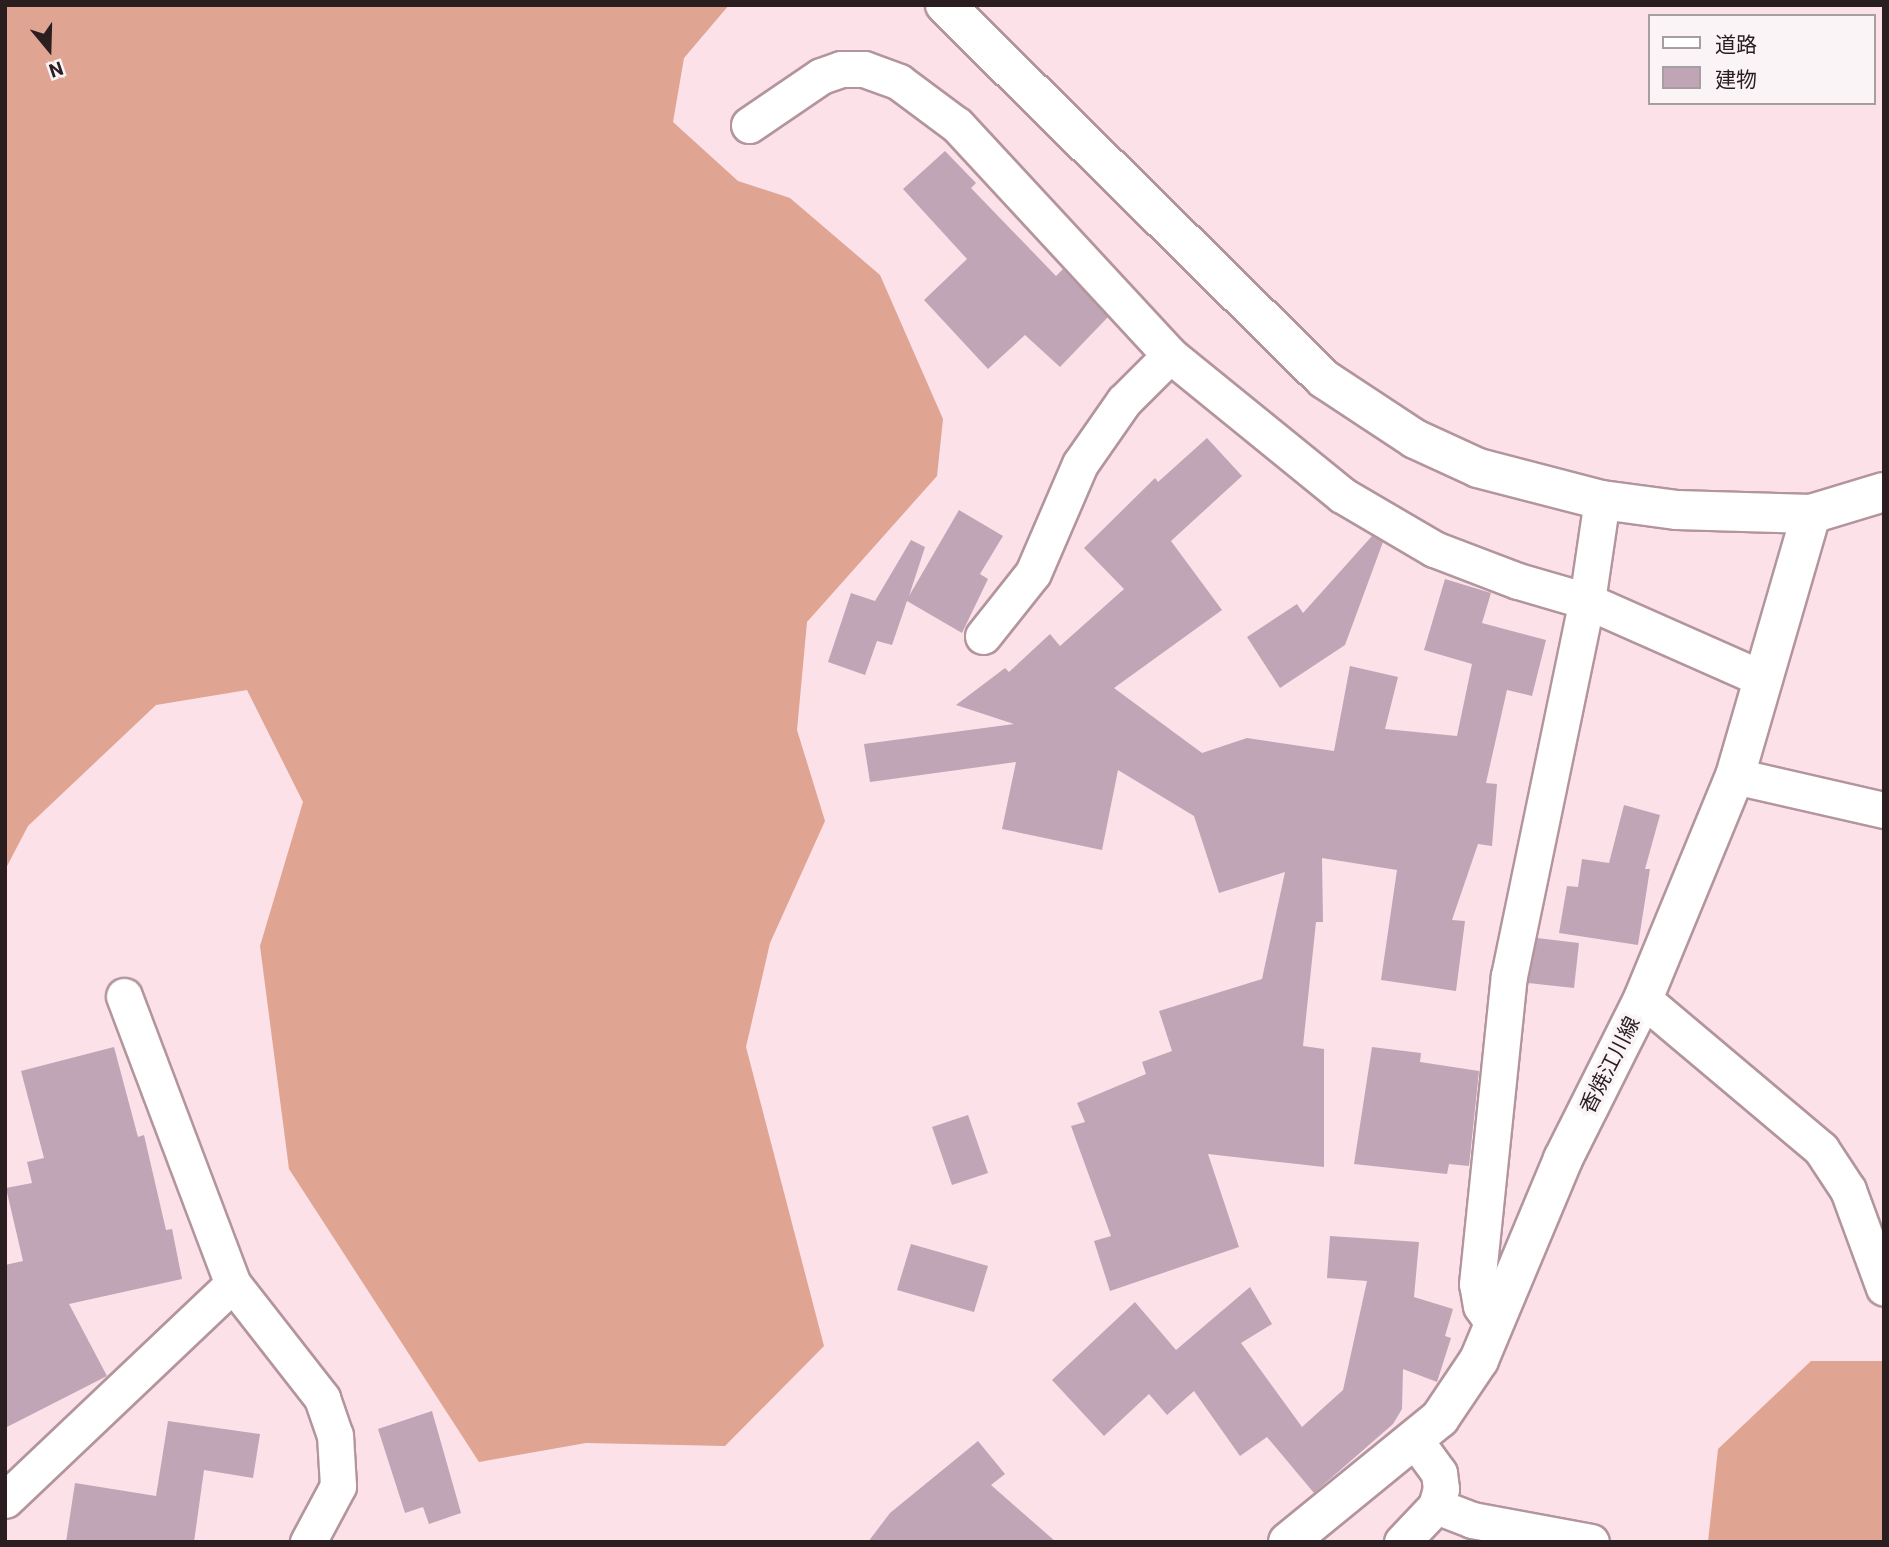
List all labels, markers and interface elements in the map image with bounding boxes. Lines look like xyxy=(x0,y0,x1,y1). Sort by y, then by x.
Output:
north arrow xyxy=(14,14,84,84)
legend xyxy=(1647,14,1875,105)
text: 道路 xyxy=(1715,33,1757,57)
text: N xyxy=(46,56,66,82)
text: 建物 xyxy=(1715,68,1757,92)
street label: 香焼江川線 xyxy=(1575,1013,1645,1117)

